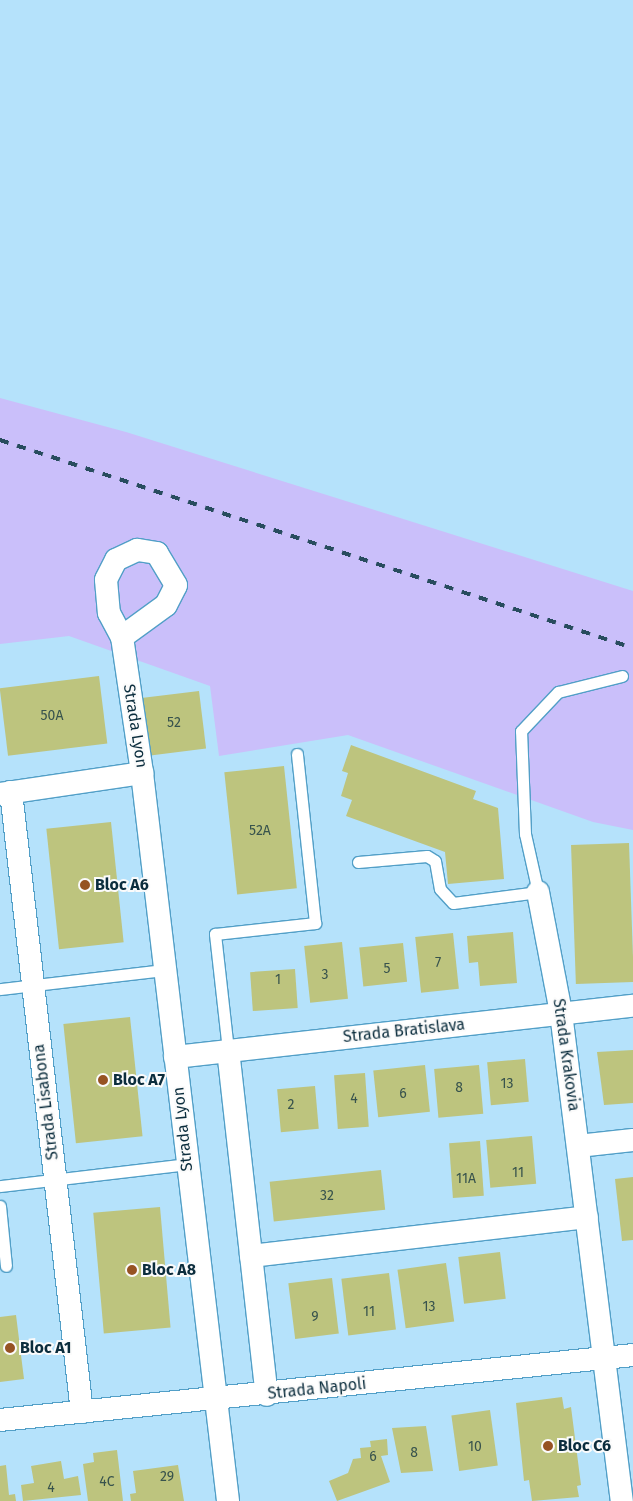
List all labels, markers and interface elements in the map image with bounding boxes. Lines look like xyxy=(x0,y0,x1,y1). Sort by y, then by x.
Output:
street label: Strada Lyon xyxy=(119,683,151,769)
house number: 50A xyxy=(41,708,63,724)
house number: 52 xyxy=(167,715,181,731)
house number: 52A xyxy=(249,823,271,839)
place label: Bloc A6 xyxy=(95,875,149,895)
marker: Bloc A6 xyxy=(79,879,91,891)
house number: 7 xyxy=(435,955,441,971)
house number: 5 xyxy=(383,961,391,977)
house number: 3 xyxy=(322,967,328,983)
house number: 1 xyxy=(275,972,281,988)
street label: Strada Krakovia xyxy=(549,997,583,1113)
street label: Strada Bratislava xyxy=(342,1015,466,1047)
street label: Strada Lisabona xyxy=(29,1043,63,1161)
place label: Bloc A7 xyxy=(113,1070,165,1090)
marker: Bloc A7 xyxy=(97,1074,109,1086)
house number: 13 xyxy=(500,1076,514,1092)
house number: 8 xyxy=(455,1080,463,1096)
street label: Strada Lyon xyxy=(169,1086,197,1172)
house number: 6 xyxy=(399,1086,407,1102)
house number: 4 xyxy=(350,1091,358,1107)
house number: 2 xyxy=(288,1097,294,1113)
house number: 11 xyxy=(512,1165,524,1181)
house number: 11A xyxy=(456,1171,476,1187)
house number: 32 xyxy=(320,1188,334,1204)
place label: Bloc A8 xyxy=(142,1260,196,1280)
marker: Bloc A8 xyxy=(126,1264,138,1276)
house number: 13 xyxy=(422,1299,436,1315)
house number: 11 xyxy=(363,1304,375,1320)
house number: 9 xyxy=(311,1309,319,1325)
place label: Bloc A1 xyxy=(20,1338,71,1358)
marker: Bloc A1 xyxy=(4,1342,16,1354)
street label: Strada Napoli xyxy=(267,1374,367,1404)
place label: Bloc C6 xyxy=(558,1436,611,1456)
house number: 10 xyxy=(468,1439,482,1455)
marker: Bloc C6 xyxy=(542,1440,554,1452)
house number: 8 xyxy=(410,1445,418,1461)
house number: 6 xyxy=(369,1449,377,1465)
house number: 29 xyxy=(160,1469,174,1485)
house number: 4C xyxy=(99,1474,115,1490)
house number: 4 xyxy=(47,1480,55,1496)

